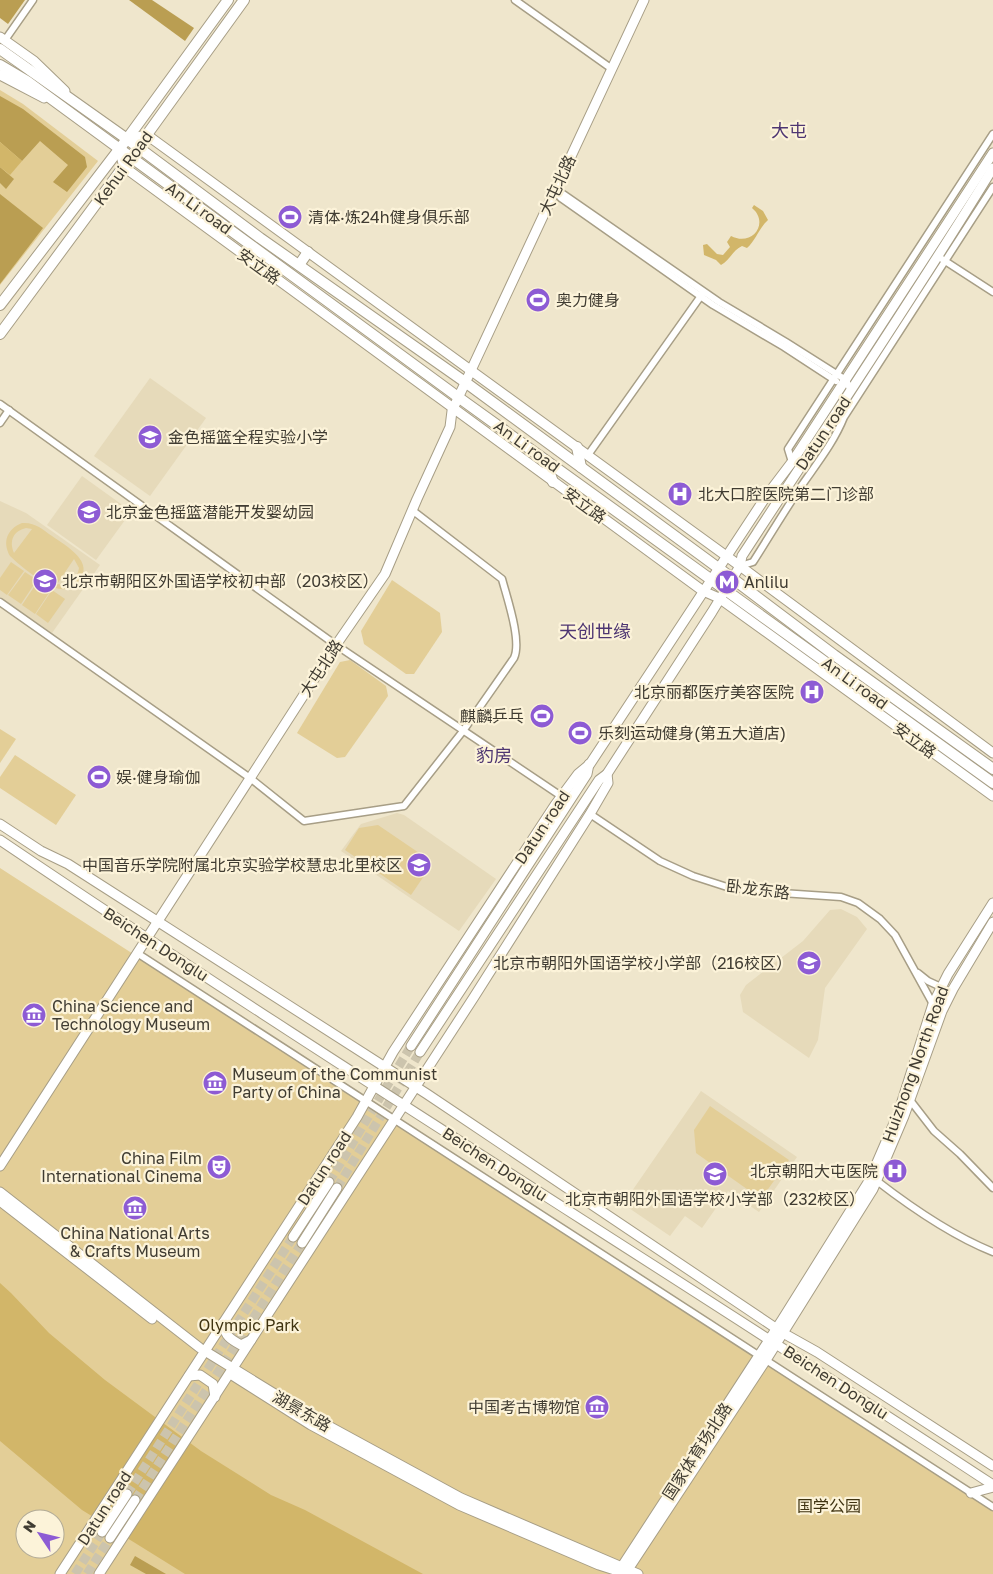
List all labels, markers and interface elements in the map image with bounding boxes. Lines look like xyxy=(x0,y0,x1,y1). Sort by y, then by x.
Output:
district label: 大屯 xyxy=(771,119,807,141)
street label: Kehui Road xyxy=(89,127,157,209)
street label: 大屯北路 xyxy=(534,152,580,218)
street label: An Li road xyxy=(162,177,236,239)
sports icon: 清体·炼24h健身俱乐部 xyxy=(277,204,303,230)
place label: 清体·炼24h健身俱乐部 xyxy=(308,207,470,227)
street label: 安立路 xyxy=(234,244,284,288)
sports icon: 奥力健身 xyxy=(525,287,551,313)
place label: 奥力健身 xyxy=(556,290,620,310)
street label: Datun road xyxy=(791,392,855,474)
street label: An Li road xyxy=(490,415,564,477)
school or university icon: 金色摇篮全程实验小学 xyxy=(137,424,163,450)
place label: 金色摇篮全程实验小学 xyxy=(168,427,328,447)
hospital icon: 北大口腔医院第二门诊部 xyxy=(667,481,693,507)
street label: 安立路 xyxy=(560,483,610,527)
place label: 北大口腔医院第二门诊部 xyxy=(698,484,874,504)
school or university icon: 北京金色摇篮潜能开发婴幼园 xyxy=(76,499,102,525)
place label: 北京金色摇篮潜能开发婴幼园 xyxy=(106,502,314,522)
school or university icon: 北京市朝阳区外国语学校初中部（203校区） xyxy=(32,568,58,594)
metro station icon: Anlilu xyxy=(714,569,740,595)
place label: 北京市朝阳区外国语学校初中部（203校区） xyxy=(62,571,379,591)
place label: Anlilu xyxy=(744,572,789,592)
district label: 天创世缘 xyxy=(559,620,631,642)
street label: 大屯北路 xyxy=(295,636,347,700)
street label: An Li road xyxy=(818,652,892,714)
hospital icon: 北京丽都医疗美容医院 xyxy=(799,679,825,705)
place label: 北京丽都医疗美容医院 xyxy=(634,682,794,702)
sports icon: 麒麟乒乓 xyxy=(529,703,555,729)
place label: 麒麟乒乓 xyxy=(460,706,524,726)
street label: 安立路 xyxy=(890,718,940,762)
sports icon: 乐刻运动健身(第五大道店) xyxy=(567,720,593,746)
place label: 乐刻运动健身(第五大道店) xyxy=(598,723,786,743)
district label: 豹房 xyxy=(476,744,512,766)
sports icon: 娱·健身瑜伽 xyxy=(86,764,112,790)
place label: 娱·健身瑜伽 xyxy=(116,767,201,787)
street label: Datun road xyxy=(510,786,574,868)
school or university icon: 中国音乐学院附属北京实验学校慧忠北里校区 xyxy=(406,852,432,878)
place label: 中国音乐学院附属北京实验学校慧忠北里校区 xyxy=(82,855,402,875)
street label: 卧龙东路 xyxy=(725,875,791,903)
street label: Beichen Donglu xyxy=(100,903,212,985)
school or university icon: 北京市朝阳外国语学校小学部（216校区） xyxy=(796,950,822,976)
place label: 北京市朝阳外国语学校小学部（216校区） xyxy=(493,953,792,973)
street label: Huizhong North Road xyxy=(877,983,953,1145)
place label: China Science and Technology Museum xyxy=(52,996,210,1034)
museum icon: China Science and Technology Museum xyxy=(21,1002,47,1028)
place label: Museum of the Communist Party of China xyxy=(232,1064,437,1102)
museum icon: Museum of the Communist Party of China xyxy=(202,1070,228,1096)
street label: Beichen Donglu xyxy=(439,1123,551,1205)
street label: Datun road xyxy=(293,1127,355,1209)
place label: China Film International Cinema xyxy=(41,1148,202,1186)
theatre icon: China Film International Cinema xyxy=(206,1154,232,1180)
hospital icon: 北京朝阳大屯医院 xyxy=(882,1158,908,1184)
school or university icon: 北京市朝阳外国语学校小学部（232校区） xyxy=(702,1161,728,1187)
place label: 北京朝阳大屯医院 xyxy=(750,1161,878,1181)
place label: 北京市朝阳外国语学校小学部（232校区） xyxy=(565,1189,865,1209)
museum icon: China National Arts & Crafts Museum xyxy=(122,1195,148,1221)
place label: China National Arts & Crafts Museum xyxy=(60,1223,210,1261)
park label: Olympic Park xyxy=(198,1315,300,1335)
street label: Beichen Donglu xyxy=(780,1341,892,1423)
street label: 湖景东路 xyxy=(269,1386,335,1436)
museum icon: 中国考古博物馆 xyxy=(584,1394,610,1420)
place label: 中国考古博物馆 xyxy=(468,1397,580,1417)
street label: 国家体育场北路 xyxy=(658,1399,736,1503)
street label: Datun road xyxy=(73,1467,135,1549)
park label: 国学公园 xyxy=(797,1496,861,1516)
north arrow xyxy=(15,1509,65,1559)
text: N xyxy=(19,1517,39,1535)

